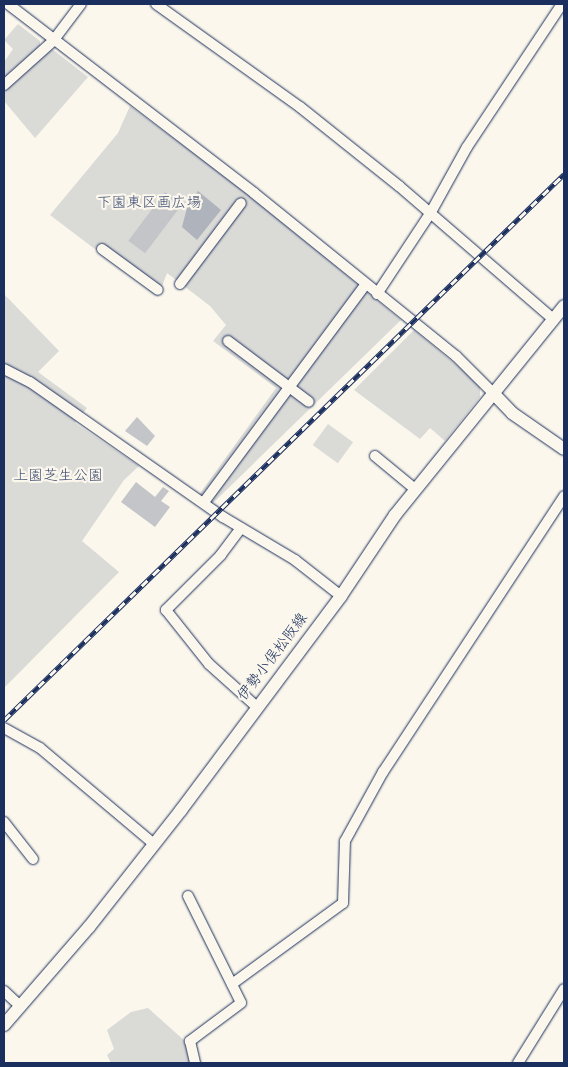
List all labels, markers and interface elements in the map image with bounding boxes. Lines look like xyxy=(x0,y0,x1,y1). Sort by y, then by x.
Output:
park label: 下園東区画広場 xyxy=(97,196,201,214)
park label: 上園芝生公園 xyxy=(13,469,103,487)
street label: 伊勢小俣松阪線 xyxy=(235,611,313,705)

